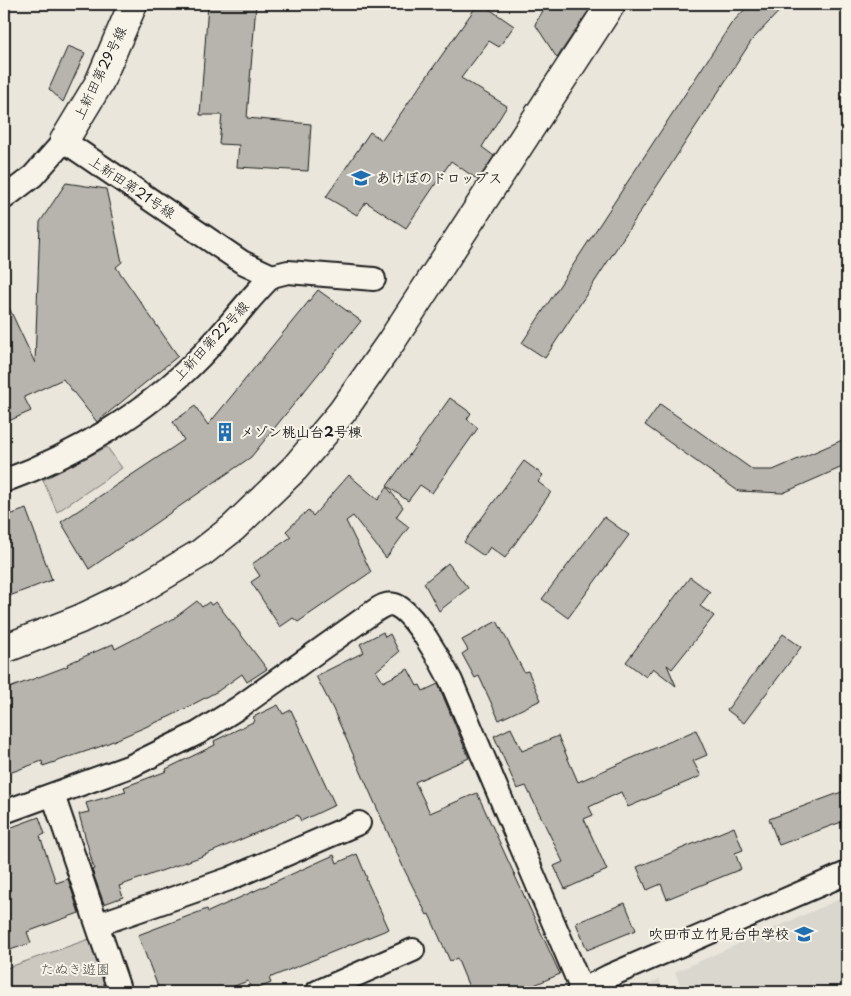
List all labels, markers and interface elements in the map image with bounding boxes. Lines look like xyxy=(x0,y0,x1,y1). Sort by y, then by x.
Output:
street label: 上新田第29号線 xyxy=(68,22,131,123)
street label: 上新田第21号線 xyxy=(85,150,180,223)
school or university icon: あけぼのドロップス xyxy=(350,167,372,189)
place label: あけぼのドロップス xyxy=(376,167,502,188)
street label: 上新田第22号線 xyxy=(168,296,253,385)
building icon: メゾン桃山台2号棟 xyxy=(214,421,236,443)
place label: メゾン桃山台2号棟 xyxy=(240,421,363,442)
place label: 吹田市立竹見台中学校 xyxy=(649,923,789,944)
school or university icon: 吹田市立竹見台中学校 xyxy=(793,923,815,945)
park label: たぬき遊園 xyxy=(40,958,110,979)

